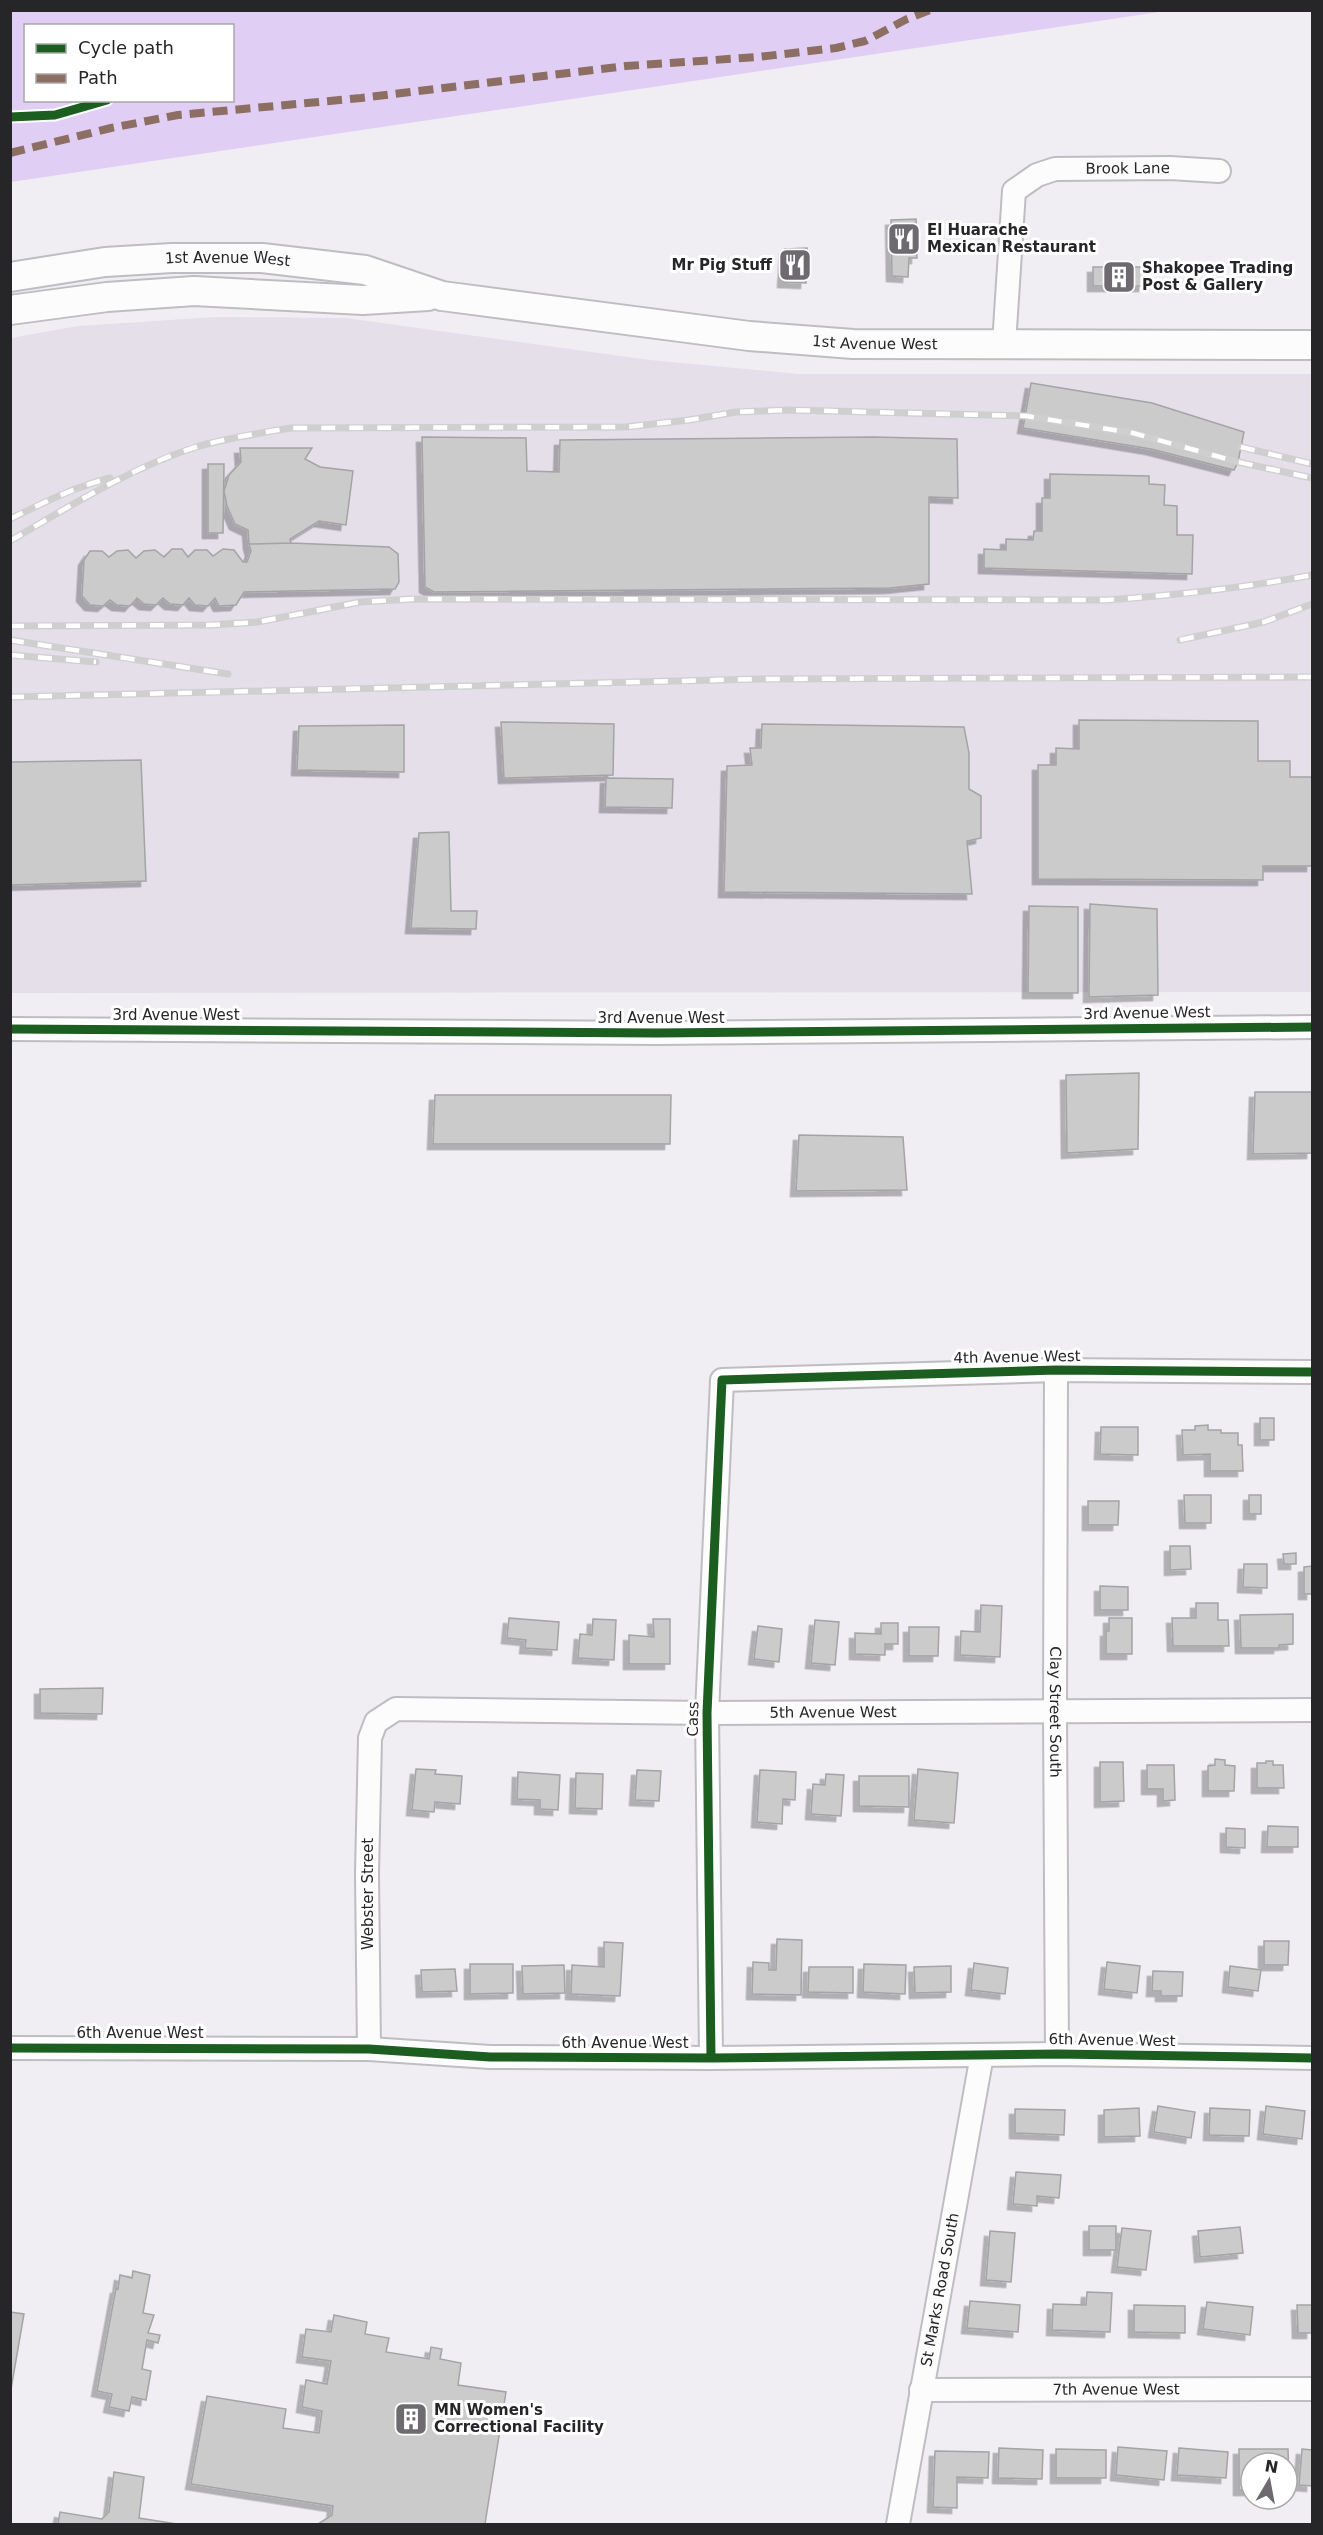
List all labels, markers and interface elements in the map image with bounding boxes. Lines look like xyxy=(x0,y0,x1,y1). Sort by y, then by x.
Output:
legend xyxy=(24,24,234,102)
text: Cycle path xyxy=(78,37,174,58)
text: Path xyxy=(78,67,118,88)
street label: Brook Lane xyxy=(1085,159,1170,178)
restaurant icon: El Huarache Mexican Restaurant xyxy=(886,221,922,257)
place label: El Huarache Mexican Restaurant xyxy=(927,221,1096,256)
restaurant icon: Mr Pig Stuff xyxy=(777,247,813,283)
street label: 1st Avenue West xyxy=(164,249,291,270)
place label: Mr Pig Stuff xyxy=(672,256,773,274)
building icon: Shakopee Trading Post & Gallery xyxy=(1101,259,1137,295)
place label: Shakopee Trading Post & Gallery xyxy=(1142,259,1293,294)
street label: 1st Avenue West xyxy=(812,332,938,353)
street label: 3rd Avenue West xyxy=(1083,1003,1211,1023)
street label: 3rd Avenue West xyxy=(112,1006,240,1024)
street label: 3rd Avenue West xyxy=(597,1009,725,1027)
street label: 4th Avenue West xyxy=(953,1347,1081,1367)
street label: Clay Street South xyxy=(1046,1646,1064,1778)
street label: Cass xyxy=(684,1701,702,1737)
street label: 5th Avenue West xyxy=(769,1703,897,1722)
street label: Webster Street xyxy=(359,1838,377,1950)
street label: 6th Avenue West xyxy=(76,2024,204,2042)
street label: 6th Avenue West xyxy=(1048,2030,1176,2050)
street label: 6th Avenue West xyxy=(561,2034,689,2052)
street label: St Marks Road South xyxy=(917,2211,963,2368)
street label: 7th Avenue West xyxy=(1052,2380,1180,2399)
building icon: MN Women's Correctional Facility xyxy=(393,2401,429,2437)
place label: MN Women's Correctional Facility xyxy=(434,2401,604,2436)
north arrow xyxy=(1239,2451,1299,2511)
text: N xyxy=(1263,2456,1280,2477)

